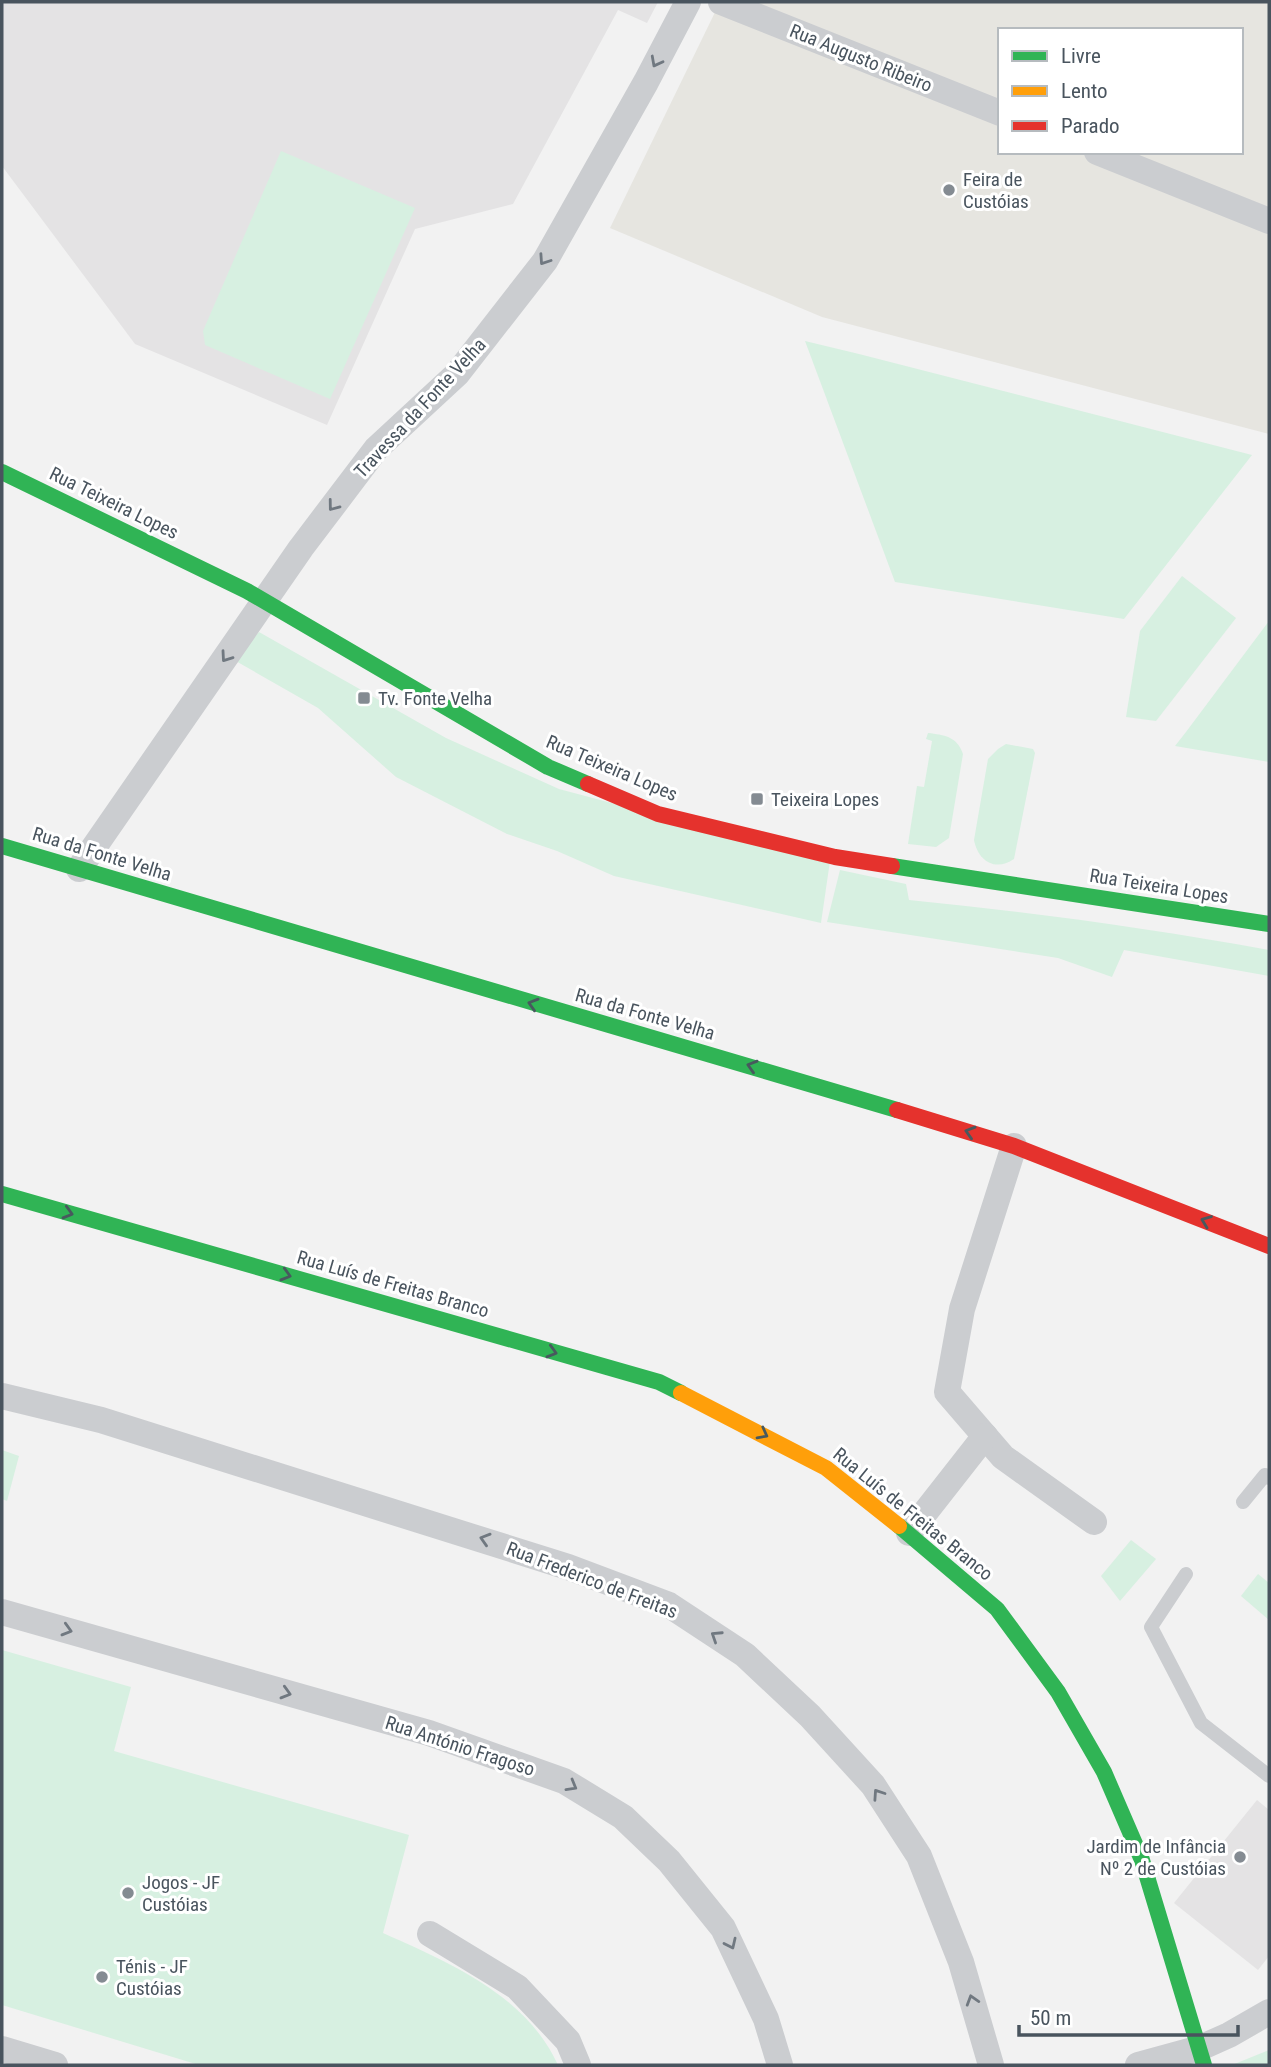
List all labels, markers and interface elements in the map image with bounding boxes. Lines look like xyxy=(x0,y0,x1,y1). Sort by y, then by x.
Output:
street label: Rua Augusto Ribeiro xyxy=(786,19,936,97)
legend xyxy=(998,28,1243,154)
text: Livre xyxy=(1061,44,1101,68)
one-way arrow xyxy=(651,55,665,67)
text: Lento xyxy=(1061,79,1108,103)
text: Parado xyxy=(1061,114,1120,138)
place label: Feira de Custóias xyxy=(963,168,1029,213)
marker: Feira de Custóias xyxy=(941,182,957,198)
one-way arrow xyxy=(540,252,553,265)
street label: Travessa da Fonte Velha xyxy=(349,333,491,483)
street label: Rua Teixeira Lopes xyxy=(46,462,182,544)
one-way arrow xyxy=(329,499,342,511)
one-way arrow xyxy=(222,649,234,662)
place label: Tv. Fonte Velha xyxy=(378,687,492,710)
marker: Tv. Fonte Velha xyxy=(356,690,372,706)
street label: Rua Teixeira Lopes xyxy=(543,730,681,806)
place label: Teixeira Lopes xyxy=(771,788,879,811)
marker: Teixeira Lopes xyxy=(749,791,765,807)
street label: Rua da Fonte Velha xyxy=(30,822,174,886)
street label: Rua Teixeira Lopes xyxy=(1088,864,1230,908)
street label: Rua da Fonte Velha xyxy=(573,983,717,1045)
one-way arrow xyxy=(528,997,540,1012)
one-way arrow xyxy=(746,1059,758,1074)
one-way arrow xyxy=(964,1126,976,1141)
one-way arrow xyxy=(61,1204,73,1219)
one-way arrow xyxy=(1200,1215,1212,1229)
street label: Rua Luís de Freitas Branco xyxy=(294,1246,492,1322)
one-way arrow xyxy=(280,1266,292,1281)
one-way arrow xyxy=(546,1343,558,1358)
one-way arrow xyxy=(756,1426,768,1439)
street label: Rua Luís de Freitas Branco xyxy=(829,1443,997,1585)
one-way arrow xyxy=(479,1533,491,1548)
street label: Rua Frederico de Freitas xyxy=(503,1537,681,1623)
one-way arrow xyxy=(61,1622,73,1637)
one-way arrow xyxy=(711,1632,724,1645)
one-way arrow xyxy=(280,1684,292,1699)
street label: Rua António Fragoso xyxy=(382,1711,538,1781)
one-way arrow xyxy=(564,1778,577,1791)
one-way arrow xyxy=(874,1789,887,1802)
place label: Jardim de Infância Nº 2 de Custóias xyxy=(1086,1835,1226,1880)
marker: Jardim de Infância Nº 2 de Custóias xyxy=(1232,1849,1248,1865)
place label: Jogos - JF Custóias xyxy=(142,1871,220,1916)
marker: Jogos - JF Custóias xyxy=(120,1885,136,1901)
one-way arrow xyxy=(723,1937,737,1949)
place label: Ténis - JF Custóias xyxy=(116,1955,188,2000)
marker: Ténis - JF Custóias xyxy=(94,1969,110,1985)
one-way arrow xyxy=(966,1994,981,2006)
scale bar xyxy=(1019,1994,1238,2038)
text: 50 m xyxy=(1030,2006,1071,2030)

